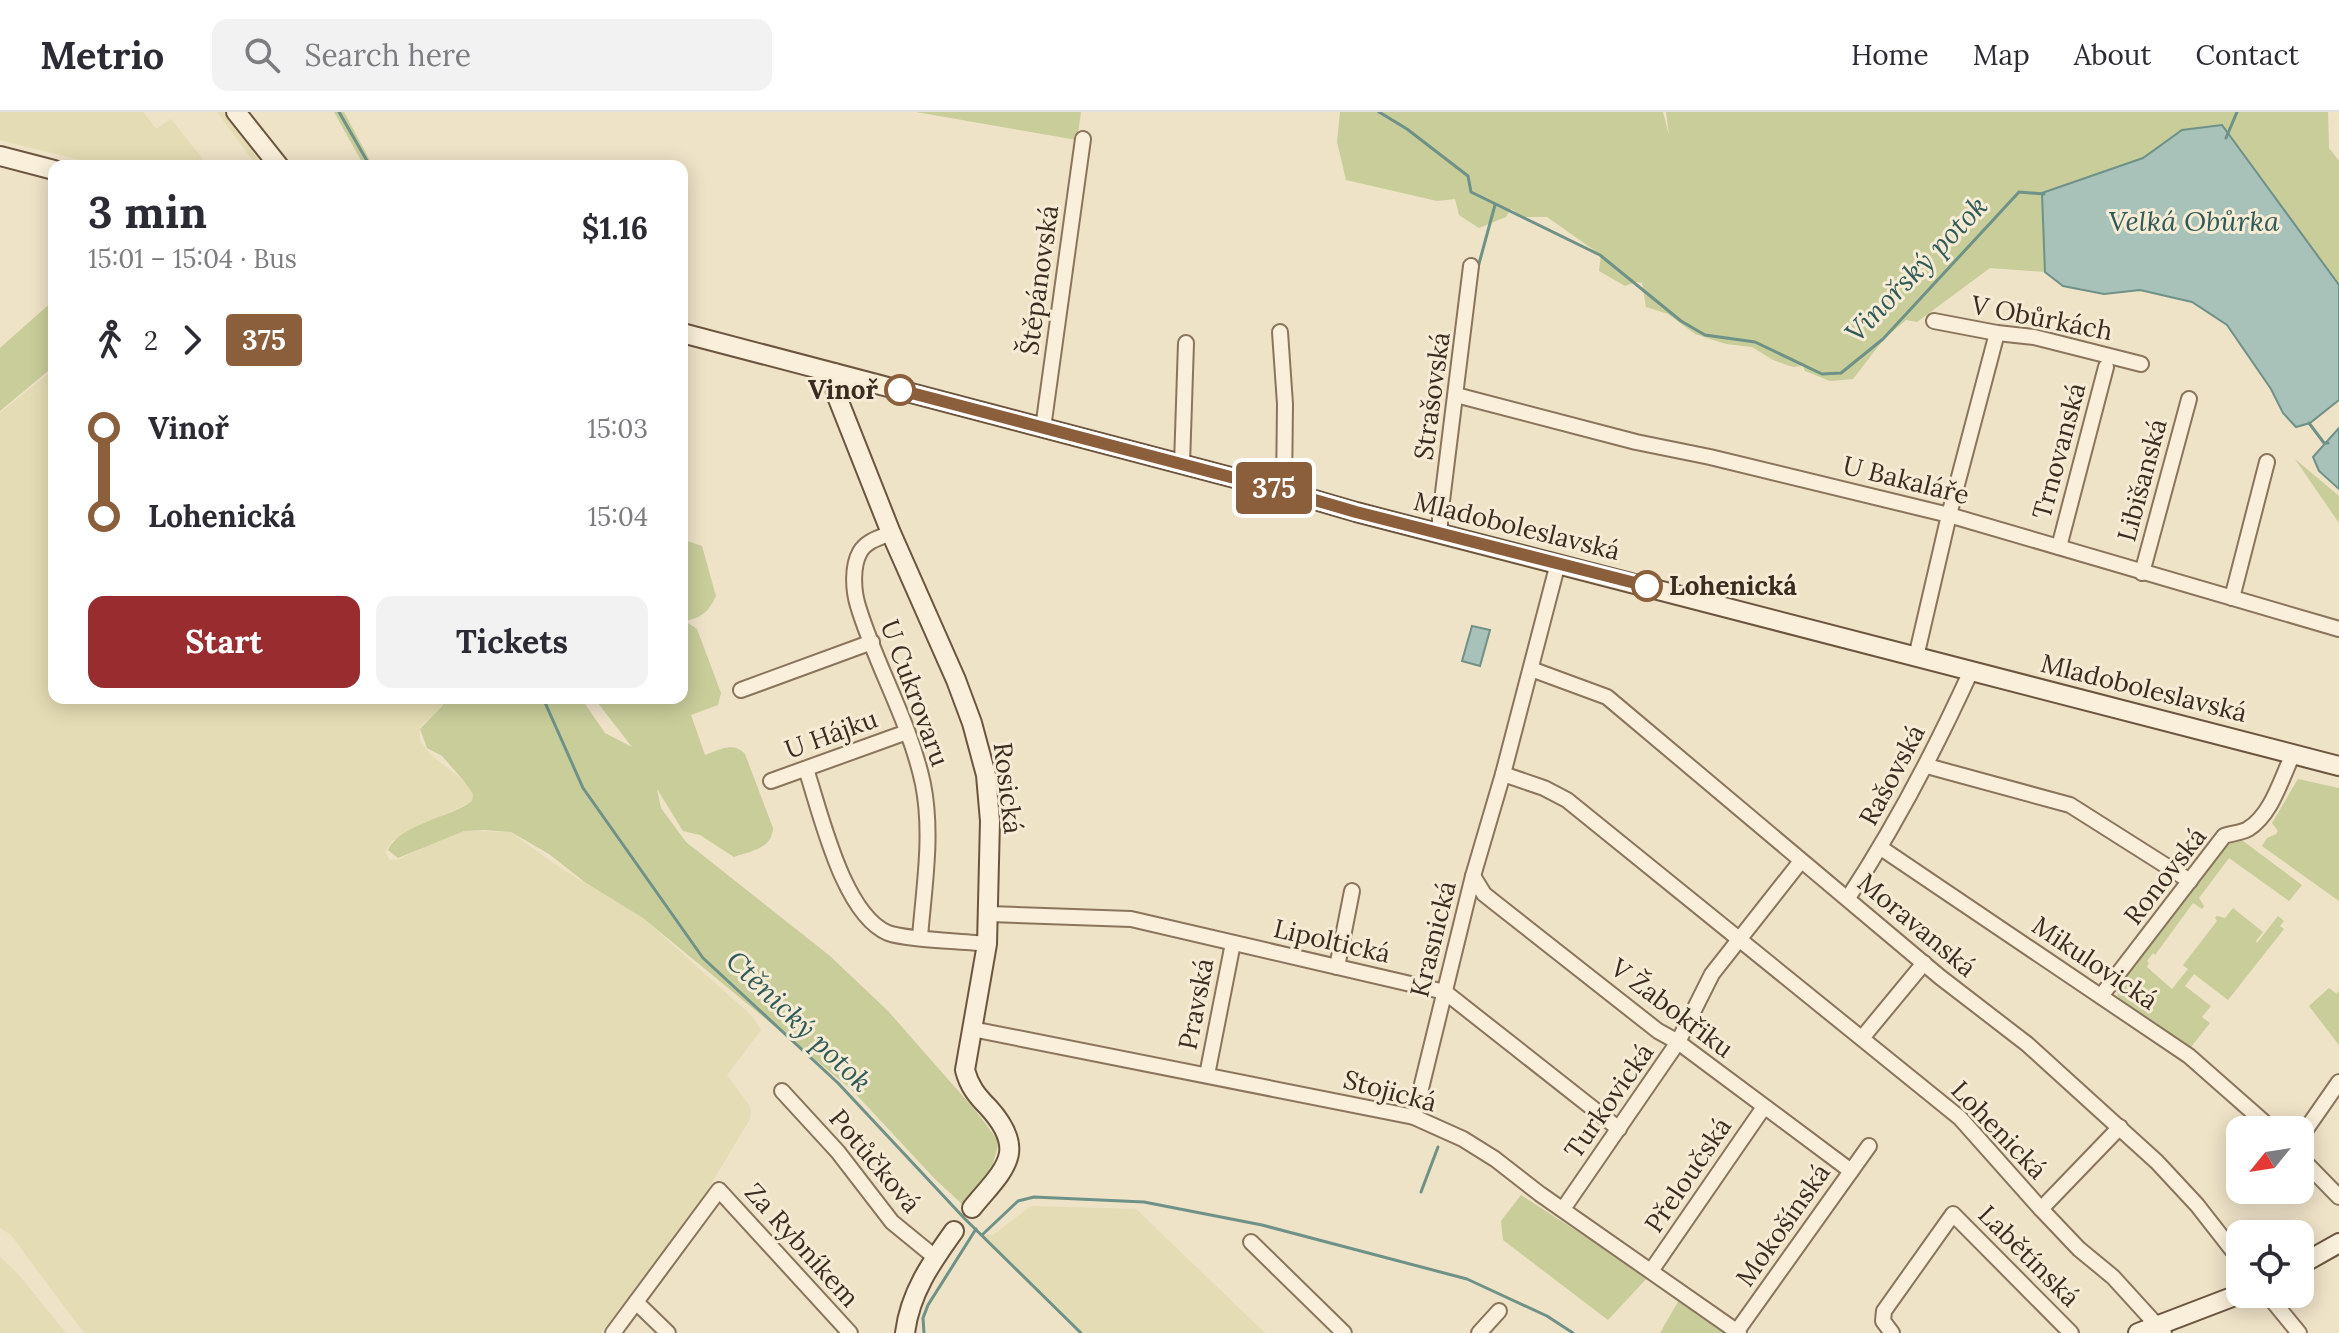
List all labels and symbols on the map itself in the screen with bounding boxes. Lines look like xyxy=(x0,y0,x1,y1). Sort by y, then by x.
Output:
water label: Vinořský potok xyxy=(1837,188,1995,350)
street label: Štěpánovská xyxy=(1012,203,1065,357)
water label: Velká Obůrka xyxy=(2109,203,2280,239)
street label: V Obůrkách xyxy=(1968,287,2115,347)
street label: Strašovská xyxy=(1406,330,1457,462)
place label: Vinoř xyxy=(808,373,879,406)
marker: Vinoř xyxy=(885,375,915,405)
street label: Trnovanská xyxy=(2024,379,2093,523)
street label: Libišanská xyxy=(2109,415,2174,545)
street label: U Bakaláře xyxy=(1840,448,1973,511)
line badge: 375 xyxy=(1228,462,1320,514)
street label: Mladoboleslavská xyxy=(1411,484,1624,567)
place label: Lohenická xyxy=(1669,569,1797,602)
marker: Lohenická xyxy=(1632,571,1662,601)
street label: U Cukrovaru xyxy=(874,615,957,770)
street label: Mladoboleslavská xyxy=(2038,646,2251,729)
street label: U Hájku xyxy=(780,702,882,765)
street label: Rašovská xyxy=(1851,719,1932,831)
street label: Rosická xyxy=(987,740,1030,836)
street label: Ronovská xyxy=(2116,820,2213,931)
street label: Moravanská xyxy=(1851,866,1983,984)
street label: Krasnická xyxy=(1402,877,1463,1000)
street label: Mikulovická xyxy=(2026,909,2164,1017)
street label: Lipoltická xyxy=(1271,911,1394,970)
water label: Ctěnický potok xyxy=(719,943,879,1099)
street label: V Žabokřiku xyxy=(1603,950,1740,1065)
street label: Pravská xyxy=(1170,955,1221,1052)
street label: Turkovická xyxy=(1557,1037,1660,1165)
street label: Stojická xyxy=(1340,1062,1440,1119)
street label: Lohenická xyxy=(1944,1074,2054,1186)
street label: Potůčková xyxy=(822,1102,928,1219)
street label: Přeloučská xyxy=(1637,1111,1738,1239)
north arrow xyxy=(2226,1116,2314,1204)
street label: Mokošínská xyxy=(1728,1157,1837,1293)
street label: Za Rybníkem xyxy=(738,1176,867,1313)
street label: Labětínská xyxy=(1972,1198,2087,1313)

